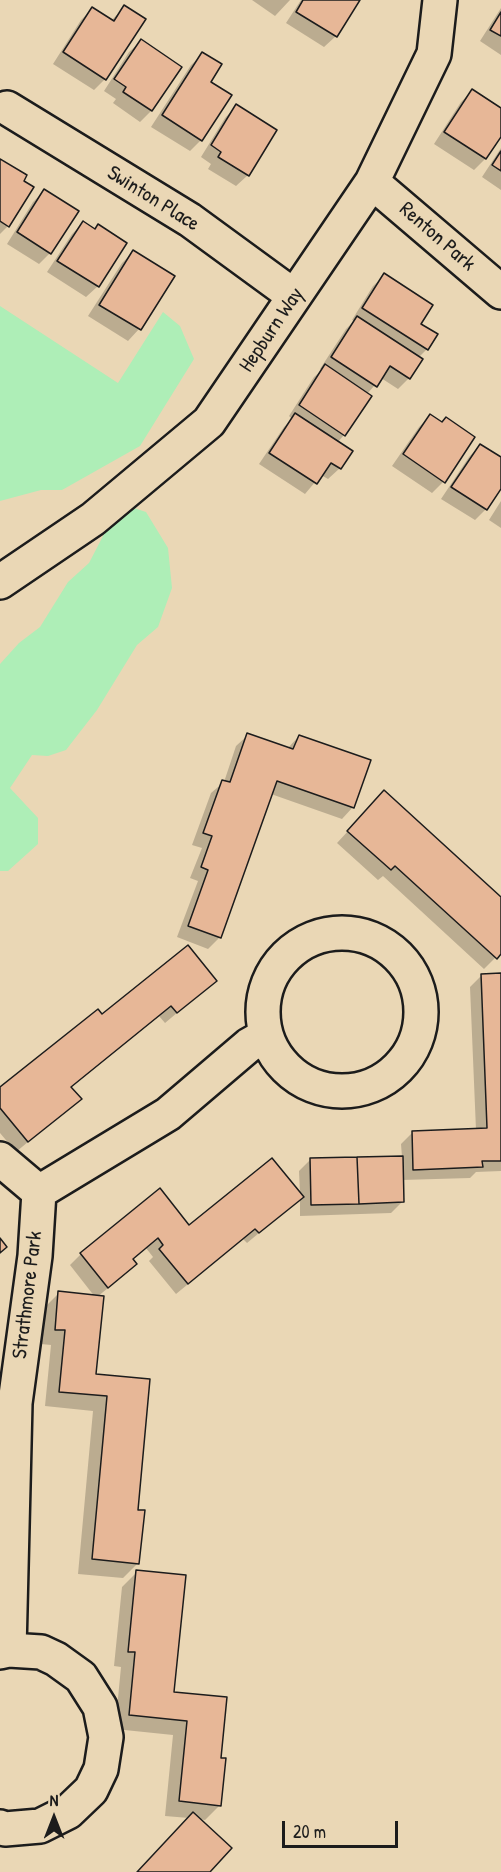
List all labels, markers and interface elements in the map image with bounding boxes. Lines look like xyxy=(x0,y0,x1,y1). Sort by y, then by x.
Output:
street label: Swinton Place xyxy=(102,161,204,237)
street label: Renton Park xyxy=(394,197,480,277)
street label: Hepburn Way xyxy=(235,283,309,377)
street label: Strathmore Park xyxy=(8,1230,48,1360)
north arrow xyxy=(24,1788,84,1848)
text: N xyxy=(50,1789,58,1811)
scale bar xyxy=(285,1809,400,1847)
text: 20 m xyxy=(293,1819,326,1844)

